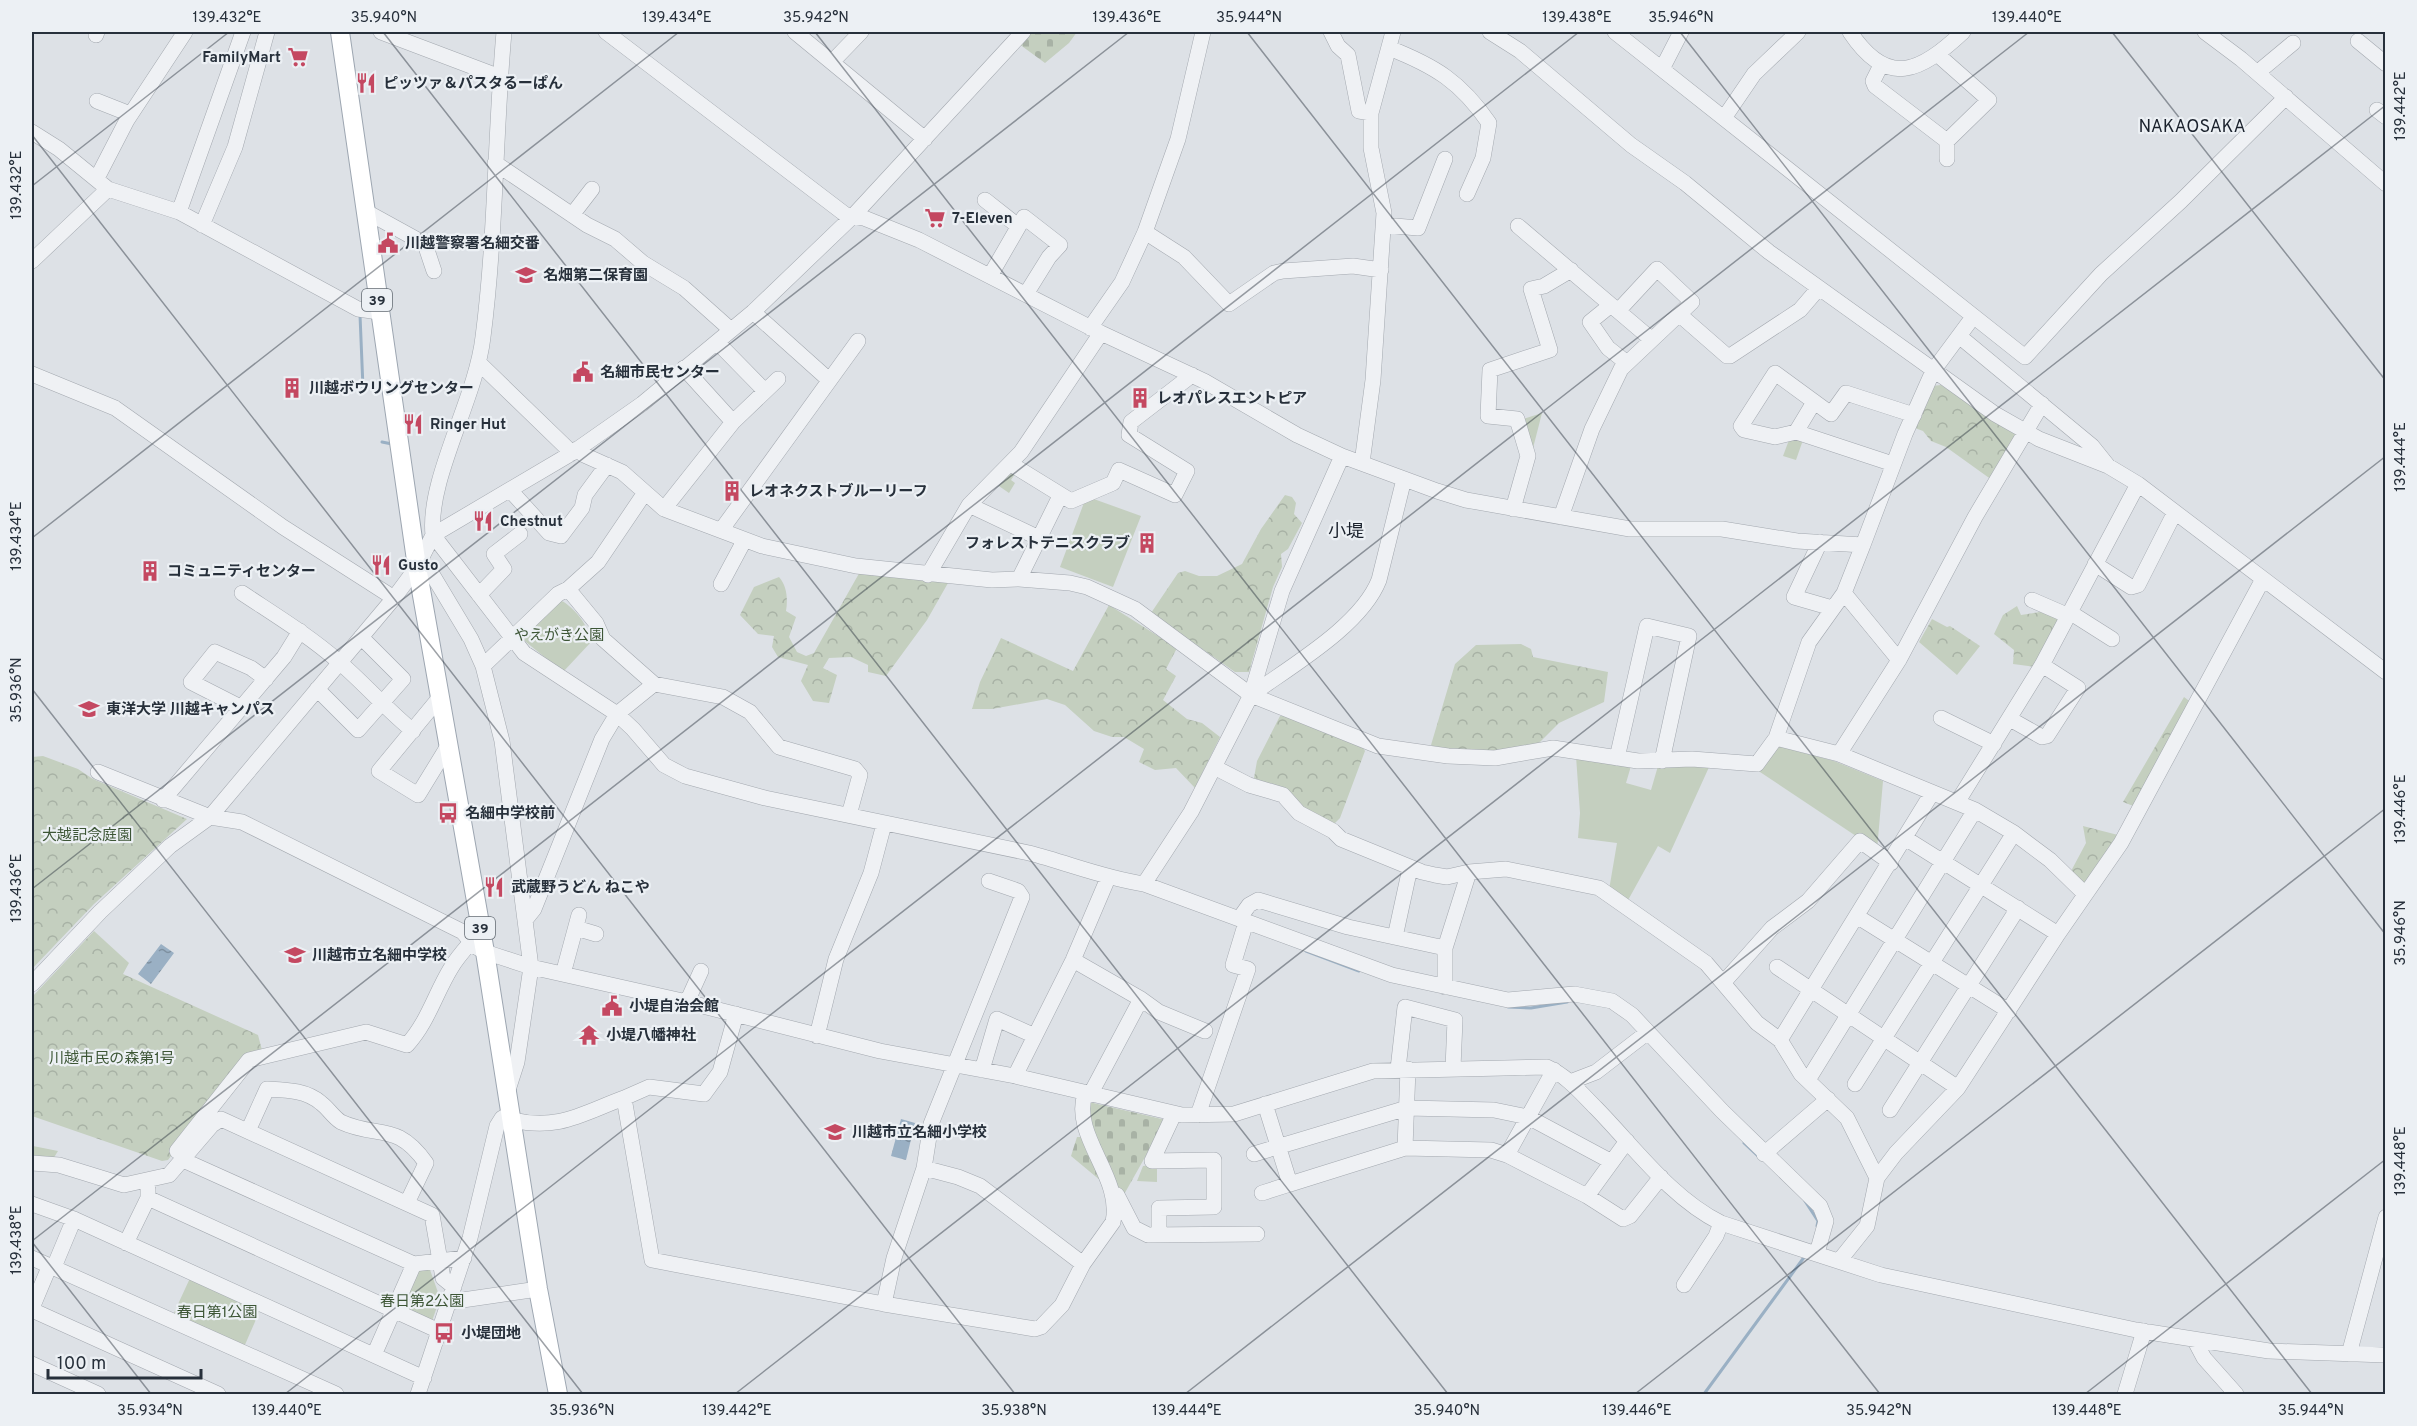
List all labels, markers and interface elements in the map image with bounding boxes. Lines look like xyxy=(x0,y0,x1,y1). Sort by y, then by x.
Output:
text: 139.432°E xyxy=(193,9,262,28)
text: 35.940°N xyxy=(351,9,417,28)
text: 139.434°E xyxy=(642,9,712,28)
text: 35.942°N xyxy=(783,9,849,28)
text: 139.436°E xyxy=(1092,9,1162,28)
text: 35.944°N xyxy=(1216,9,1282,28)
text: 139.438°E xyxy=(1542,9,1612,28)
text: 35.946°N xyxy=(1648,9,1714,28)
text: 139.440°E xyxy=(1992,9,2062,28)
supermarket icon: FamilyMart xyxy=(286,45,310,69)
place label: FamilyMart xyxy=(202,49,281,68)
restaurant icon: ピッツァ＆パスタるーぱん xyxy=(354,71,378,95)
text: 139.442°E xyxy=(2392,71,2411,141)
place label: ピッツァ＆パスタるーぱん xyxy=(383,75,563,94)
district label: NAKAOSAKA xyxy=(2138,116,2246,139)
text: 139.432°E xyxy=(8,150,27,220)
supermarket icon: 7-Eleven xyxy=(923,206,947,230)
place label: 7-Eleven xyxy=(952,210,1013,229)
public building icon: 川越警察署名細交番 xyxy=(376,231,400,255)
place label: 川越警察署名細交番 xyxy=(405,234,540,254)
school or university icon: 名畑第二保育園 xyxy=(514,263,538,287)
place label: 名畑第二保育園 xyxy=(543,267,648,286)
road number: 39 xyxy=(362,289,392,311)
public building icon: 名細市民センター xyxy=(571,360,595,384)
place label: 名細市民センター xyxy=(600,364,720,383)
building icon: 川越ボウリングセンター xyxy=(280,376,304,400)
place label: 川越ボウリングセンター xyxy=(309,379,474,399)
building icon: レオパレスエントピア xyxy=(1128,386,1152,410)
place label: レオパレスエントピア xyxy=(1157,390,1307,409)
restaurant icon: Ringer Hut xyxy=(401,412,425,436)
place label: Ringer Hut xyxy=(430,416,506,435)
text: 139.444°E xyxy=(2392,422,2411,492)
building icon: レオネクストブルーリーフ xyxy=(720,479,744,503)
place label: レオネクストブルーリーフ xyxy=(749,482,928,502)
text: 139.434°E xyxy=(8,501,27,571)
restaurant icon: Chestnut xyxy=(471,509,495,533)
place label: Chestnut xyxy=(500,513,563,532)
district label: 小堤 xyxy=(1328,521,1364,544)
building icon: フォレストテニスクラブ xyxy=(1135,531,1159,555)
place label: フォレストテニスクラブ xyxy=(965,534,1130,554)
restaurant icon: Gusto xyxy=(369,553,393,577)
place label: Gusto xyxy=(398,557,439,576)
building icon: コミュニティセンター xyxy=(138,559,162,583)
place label: コミュニティセンター xyxy=(167,563,316,582)
park label: やえがき公園 xyxy=(514,627,604,646)
text: 35.936°N xyxy=(8,657,27,723)
school or university icon: 東洋大学 川越キャンパス xyxy=(77,697,101,721)
place label: 東洋大学 川越キャンパス xyxy=(106,700,275,720)
text: 139.446°E xyxy=(2392,774,2411,844)
bus stop icon: 名細中学校前 xyxy=(436,801,460,825)
place label: 名細中学校前 xyxy=(465,804,555,824)
park label: 大越記念庭園 xyxy=(42,827,132,846)
text: 139.436°E xyxy=(8,853,27,923)
restaurant icon: 武蔵野うどん ねこや xyxy=(482,875,506,899)
place label: 武蔵野うどん ねこや xyxy=(511,879,650,898)
text: 35.946°N xyxy=(2392,900,2411,966)
road number: 39 xyxy=(465,917,495,939)
school or university icon: 川越市立名細中学校 xyxy=(283,943,307,967)
place label: 川越市立名細中学校 xyxy=(312,946,447,966)
public building icon: 小堤自治会館 xyxy=(600,994,624,1018)
place label: 小堤自治会館 xyxy=(629,998,719,1017)
temple icon: 小堤八幡神社 xyxy=(577,1023,601,1047)
place label: 小堤八幡神社 xyxy=(606,1026,696,1046)
park label: 川越市民の森第1号 xyxy=(49,1050,175,1069)
school or university icon: 川越市立名細小学校 xyxy=(823,1120,847,1144)
place label: 川越市立名細小学校 xyxy=(852,1123,987,1143)
text: 139.448°E xyxy=(2392,1126,2411,1196)
text: 139.438°E xyxy=(8,1205,27,1275)
park label: 春日第2公園 xyxy=(380,1293,464,1312)
park label: 春日第1公園 xyxy=(177,1304,257,1323)
bus stop icon: 小堤団地 xyxy=(432,1321,456,1345)
place label: 小堤団地 xyxy=(461,1325,521,1344)
scale bar xyxy=(48,1342,201,1380)
text: 100 m xyxy=(57,1353,106,1376)
text: 35.934°N xyxy=(117,1402,183,1421)
text: 139.440°E xyxy=(252,1402,322,1421)
text: 35.936°N xyxy=(549,1402,615,1421)
text: 139.442°E xyxy=(702,1402,772,1421)
text: 35.938°N xyxy=(981,1402,1047,1421)
text: 139.444°E xyxy=(1152,1402,1222,1421)
text: 35.940°N xyxy=(1414,1402,1480,1421)
text: 139.446°E xyxy=(1602,1402,1672,1421)
text: 35.942°N xyxy=(1846,1402,1912,1421)
text: 139.448°E xyxy=(2052,1402,2122,1421)
text: 35.944°N xyxy=(2278,1402,2344,1421)

